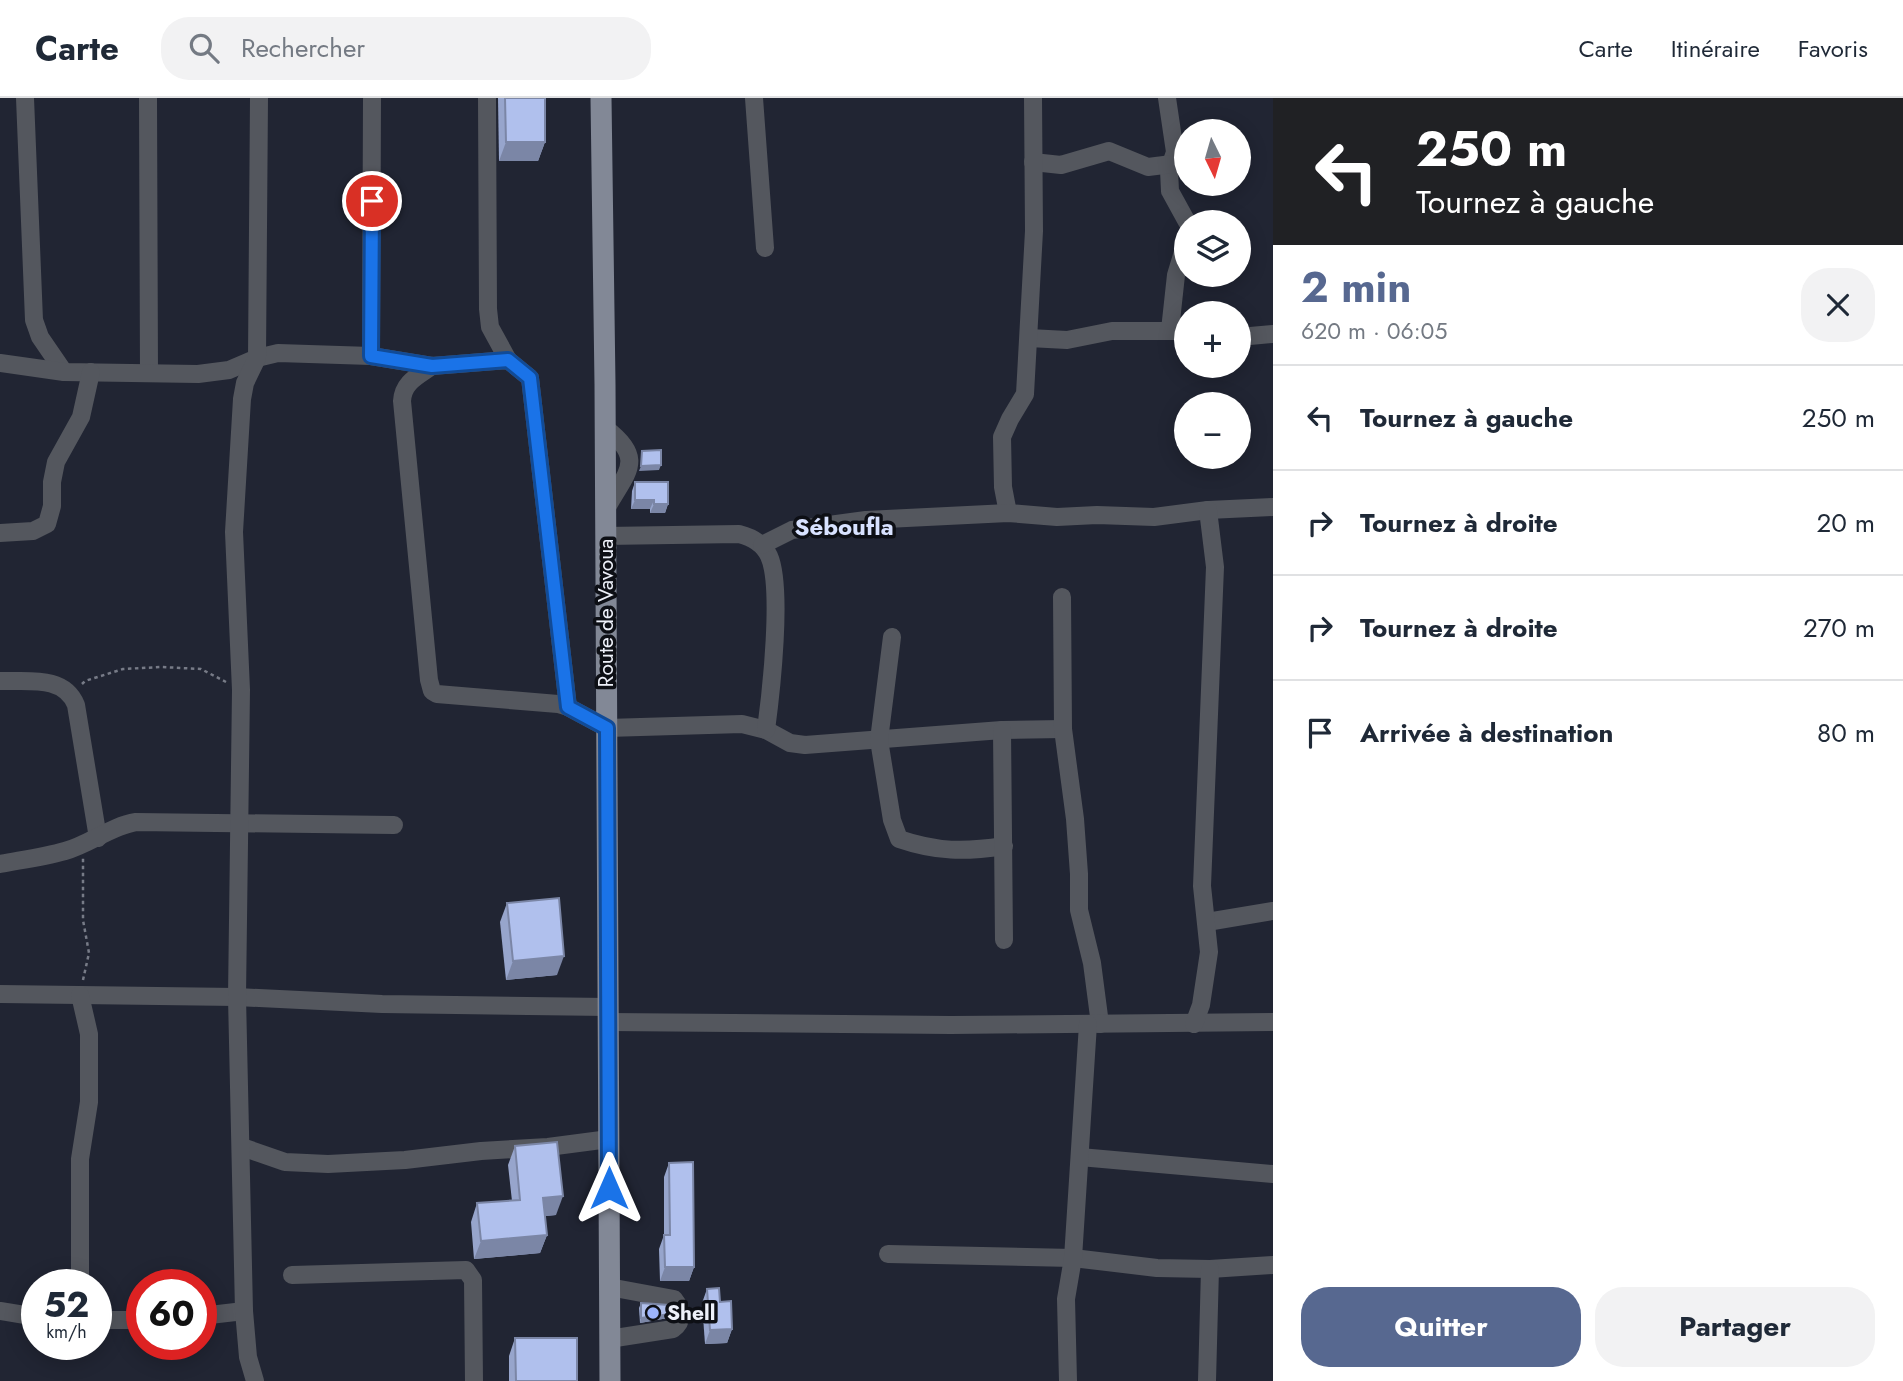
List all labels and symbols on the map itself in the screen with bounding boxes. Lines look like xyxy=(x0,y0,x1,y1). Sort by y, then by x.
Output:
north arrow xyxy=(1174,119,1251,196)
pin xyxy=(342,171,402,231)
district label: Séboufla xyxy=(794,509,894,544)
street label: Route de Vavoua xyxy=(591,539,621,687)
position arrow xyxy=(572,1151,646,1225)
speed limit sign: 60 xyxy=(126,1269,217,1360)
place label: Shell xyxy=(667,1298,715,1328)
marker: Shell xyxy=(645,1305,661,1321)

